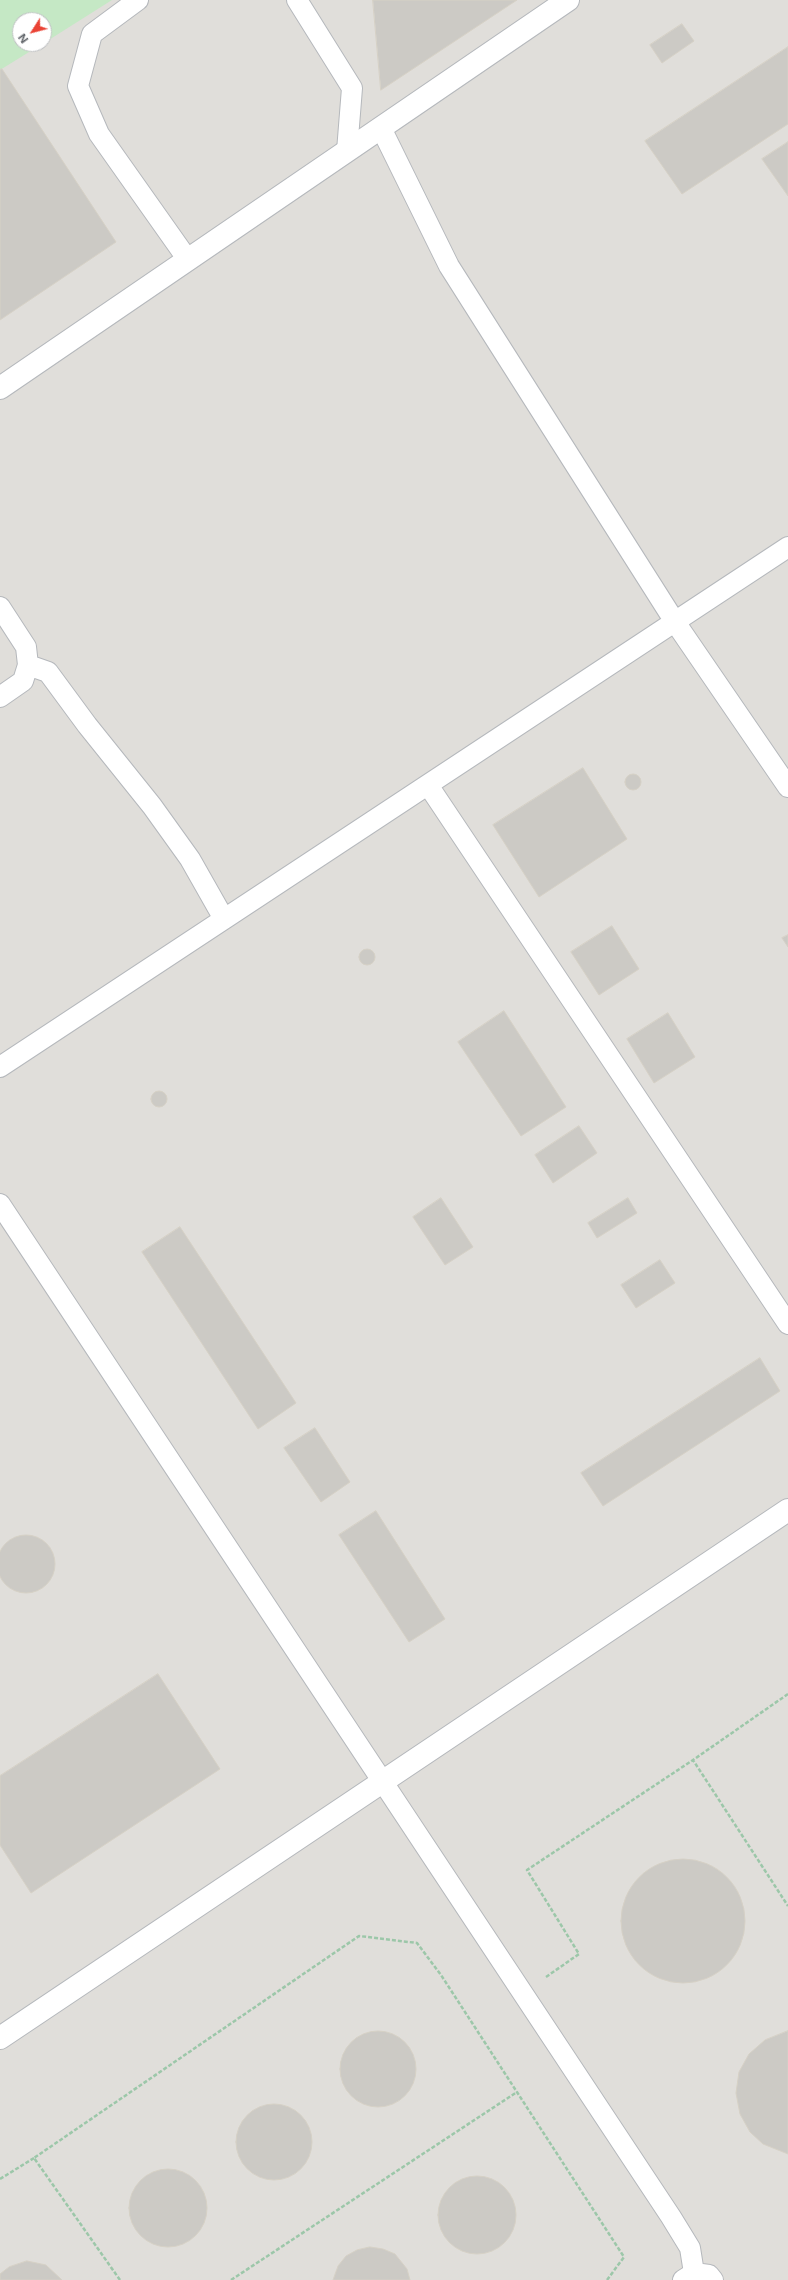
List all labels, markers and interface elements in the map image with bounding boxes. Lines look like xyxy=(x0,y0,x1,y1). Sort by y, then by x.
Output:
north arrow xyxy=(12,12,52,52)
text: N xyxy=(15,31,31,46)

